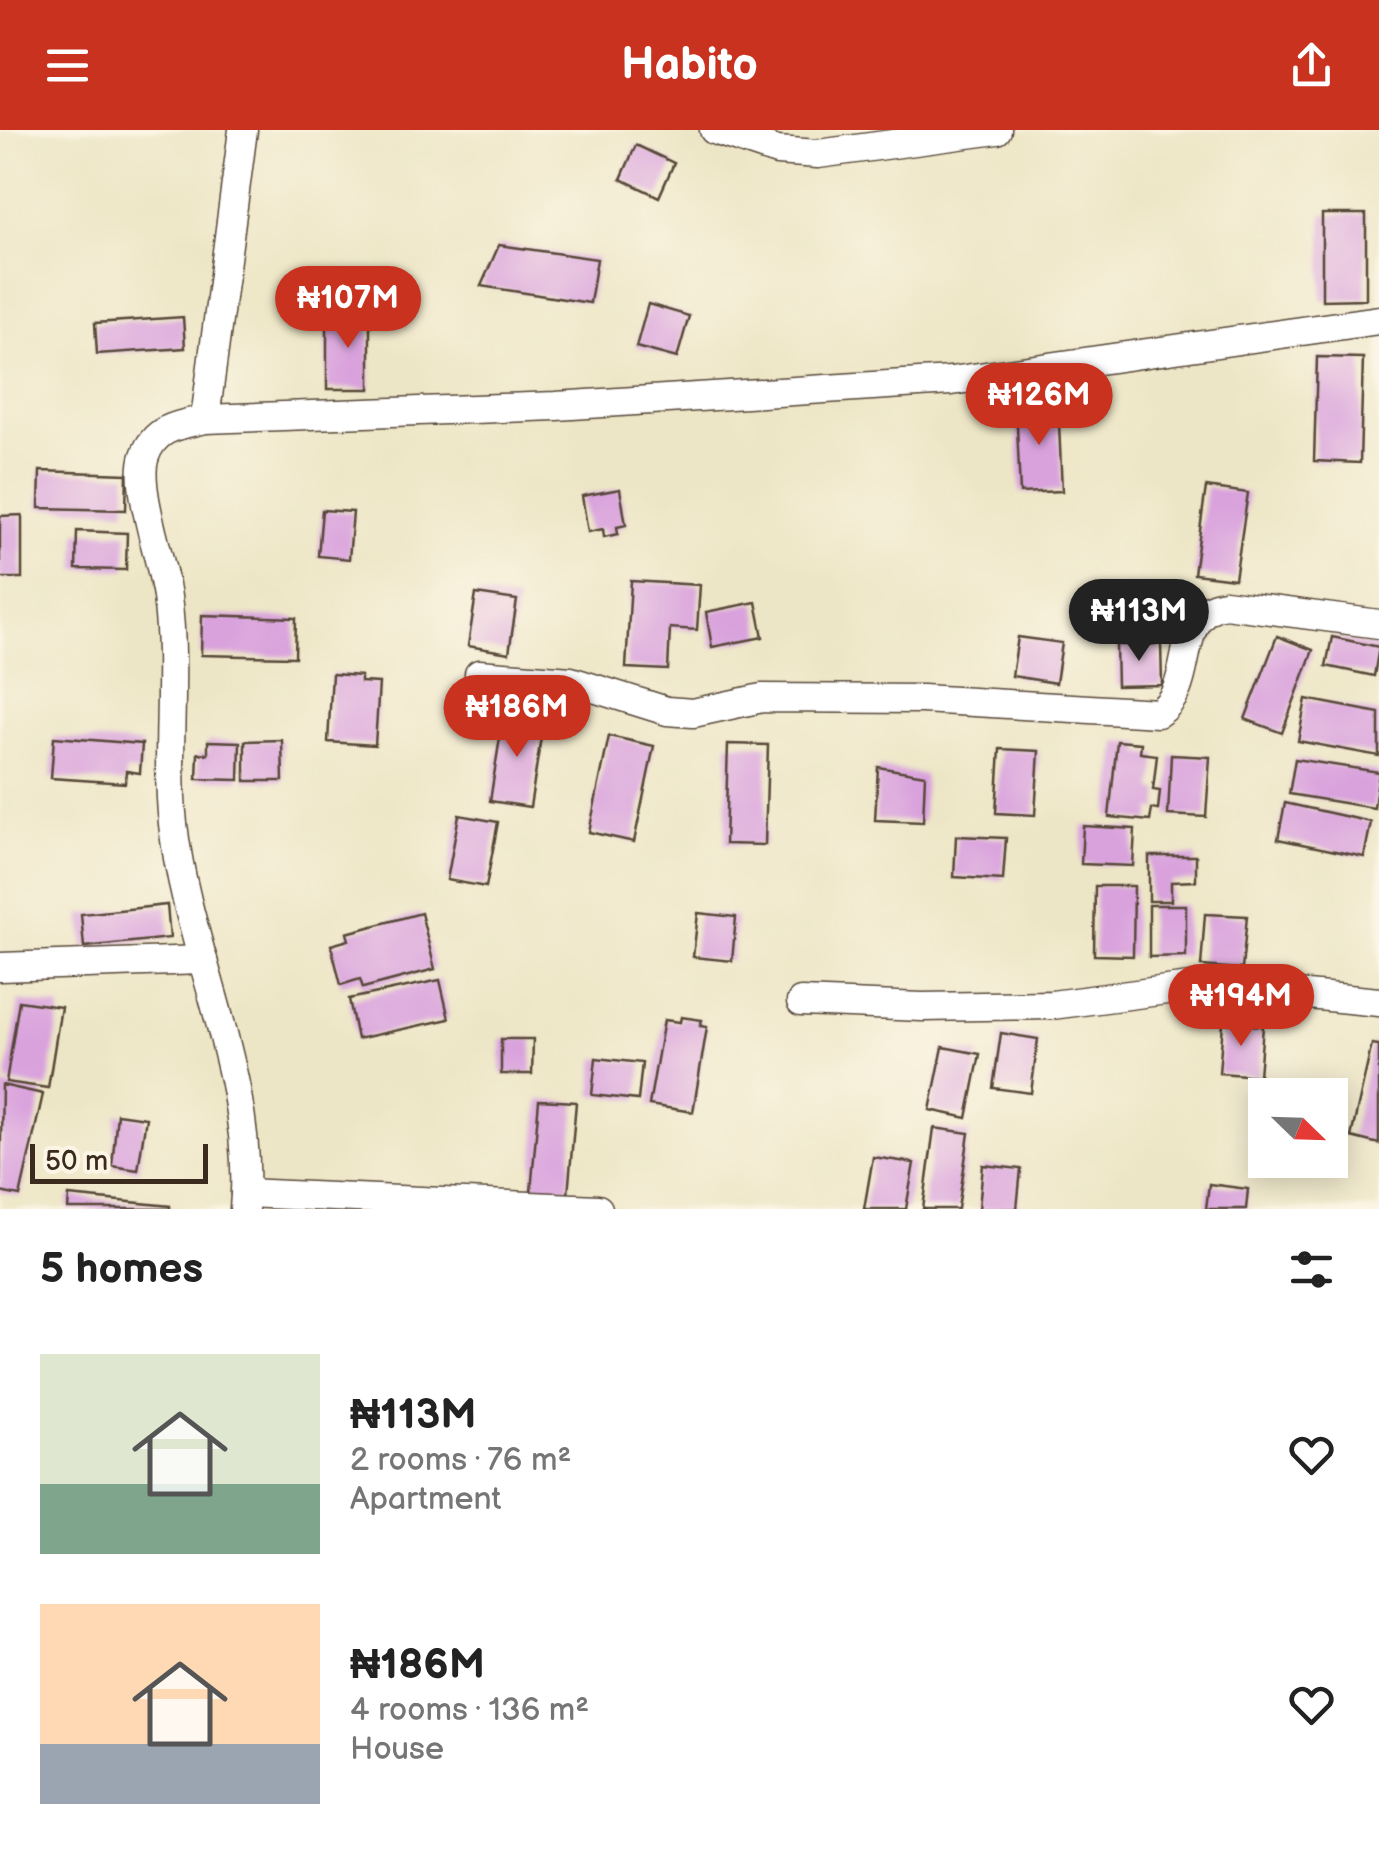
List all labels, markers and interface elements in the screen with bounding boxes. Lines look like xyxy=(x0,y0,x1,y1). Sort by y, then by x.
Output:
icon: menu xyxy=(40,38,95,93)
text: Habito xyxy=(621,38,758,93)
icon: share xyxy=(1284,38,1339,93)
pin: ₦107M xyxy=(278,266,418,351)
text: ₦107M xyxy=(297,279,399,318)
pin: ₦126M xyxy=(969,363,1109,448)
text: ₦126M xyxy=(988,376,1090,415)
pin: ₦113M xyxy=(1069,579,1209,664)
text: ₦113M xyxy=(1091,592,1187,631)
pin: ₦186M xyxy=(447,675,587,760)
text: ₦186M xyxy=(466,688,568,727)
pin: ₦194M xyxy=(1171,964,1311,1049)
text: ₦194M xyxy=(1190,977,1292,1016)
north arrow xyxy=(1248,1078,1348,1178)
map controls xyxy=(1248,1078,1348,1178)
scale bar xyxy=(30,1139,208,1184)
text: 50 m xyxy=(45,1145,108,1178)
icon: filters xyxy=(1284,1242,1339,1297)
text: 5 homes xyxy=(40,1244,203,1295)
text: ₦113M xyxy=(350,1390,476,1441)
icon: home xyxy=(120,1394,240,1514)
icon: heart xyxy=(1284,1427,1339,1482)
text: 2 rooms · 76 m² xyxy=(350,1441,571,1480)
text: Apartment xyxy=(350,1480,501,1519)
text: ₦186M xyxy=(350,1640,485,1691)
icon: home xyxy=(120,1644,240,1764)
icon: heart xyxy=(1284,1677,1339,1732)
text: 4 rooms · 136 m² xyxy=(350,1691,589,1730)
text: House xyxy=(350,1730,444,1769)

